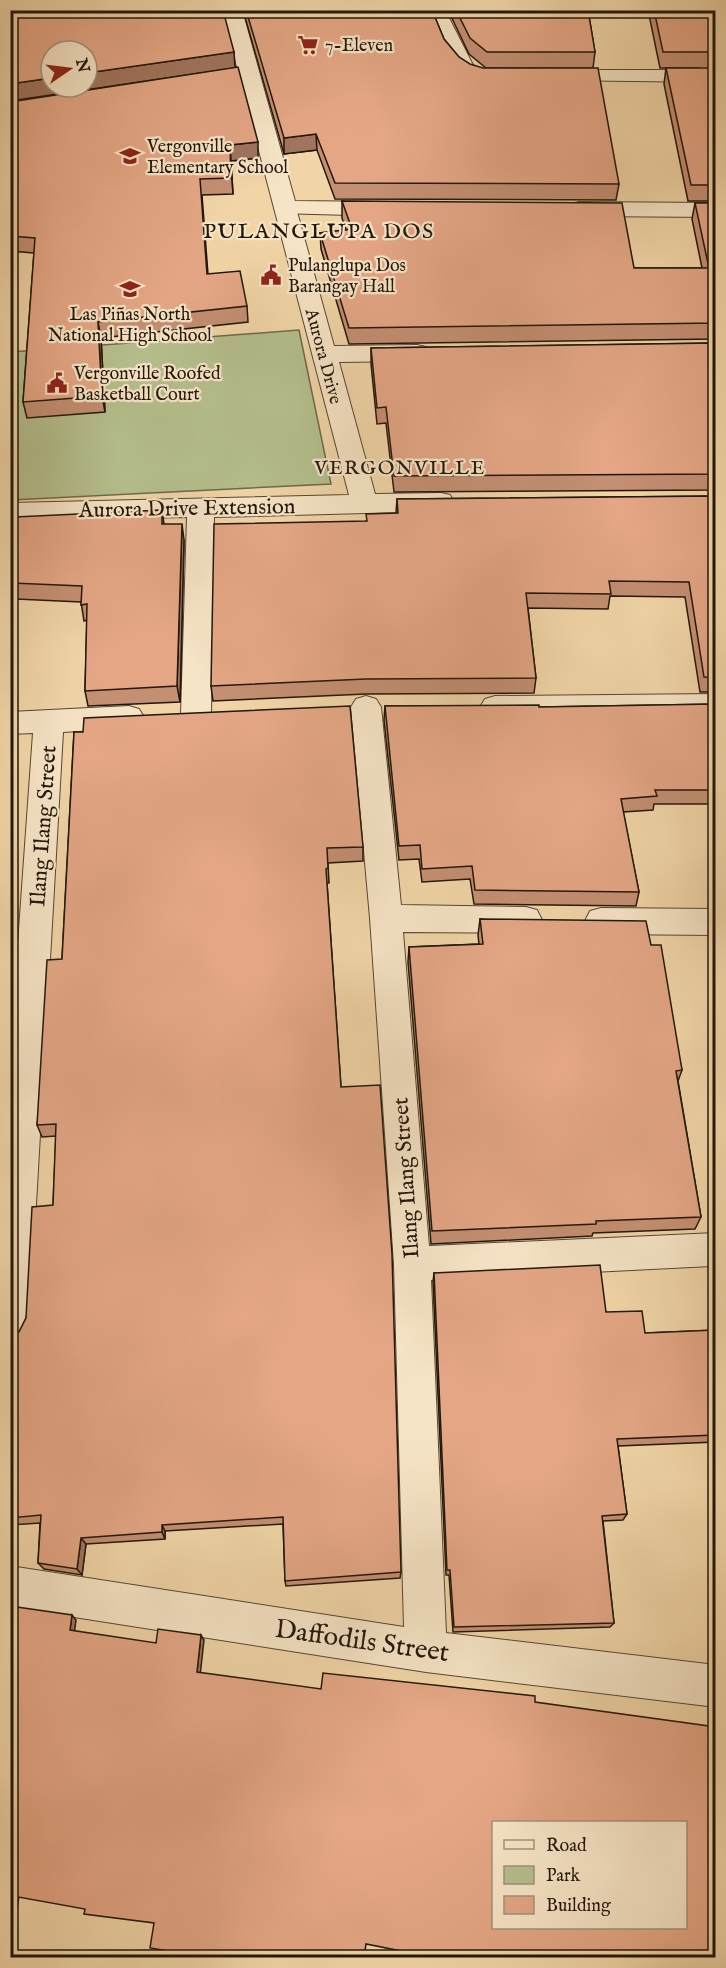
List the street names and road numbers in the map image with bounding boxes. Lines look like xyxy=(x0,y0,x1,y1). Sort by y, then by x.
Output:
street label: Aurora Drive xyxy=(299,305,346,407)
street label: Aurora Drive Extension xyxy=(77,493,296,525)
street label: Ilang Ilang Street xyxy=(24,744,64,908)
street label: Ilang Ilang Street xyxy=(387,1096,427,1259)
street label: Daffodils Street xyxy=(272,1613,451,1671)

